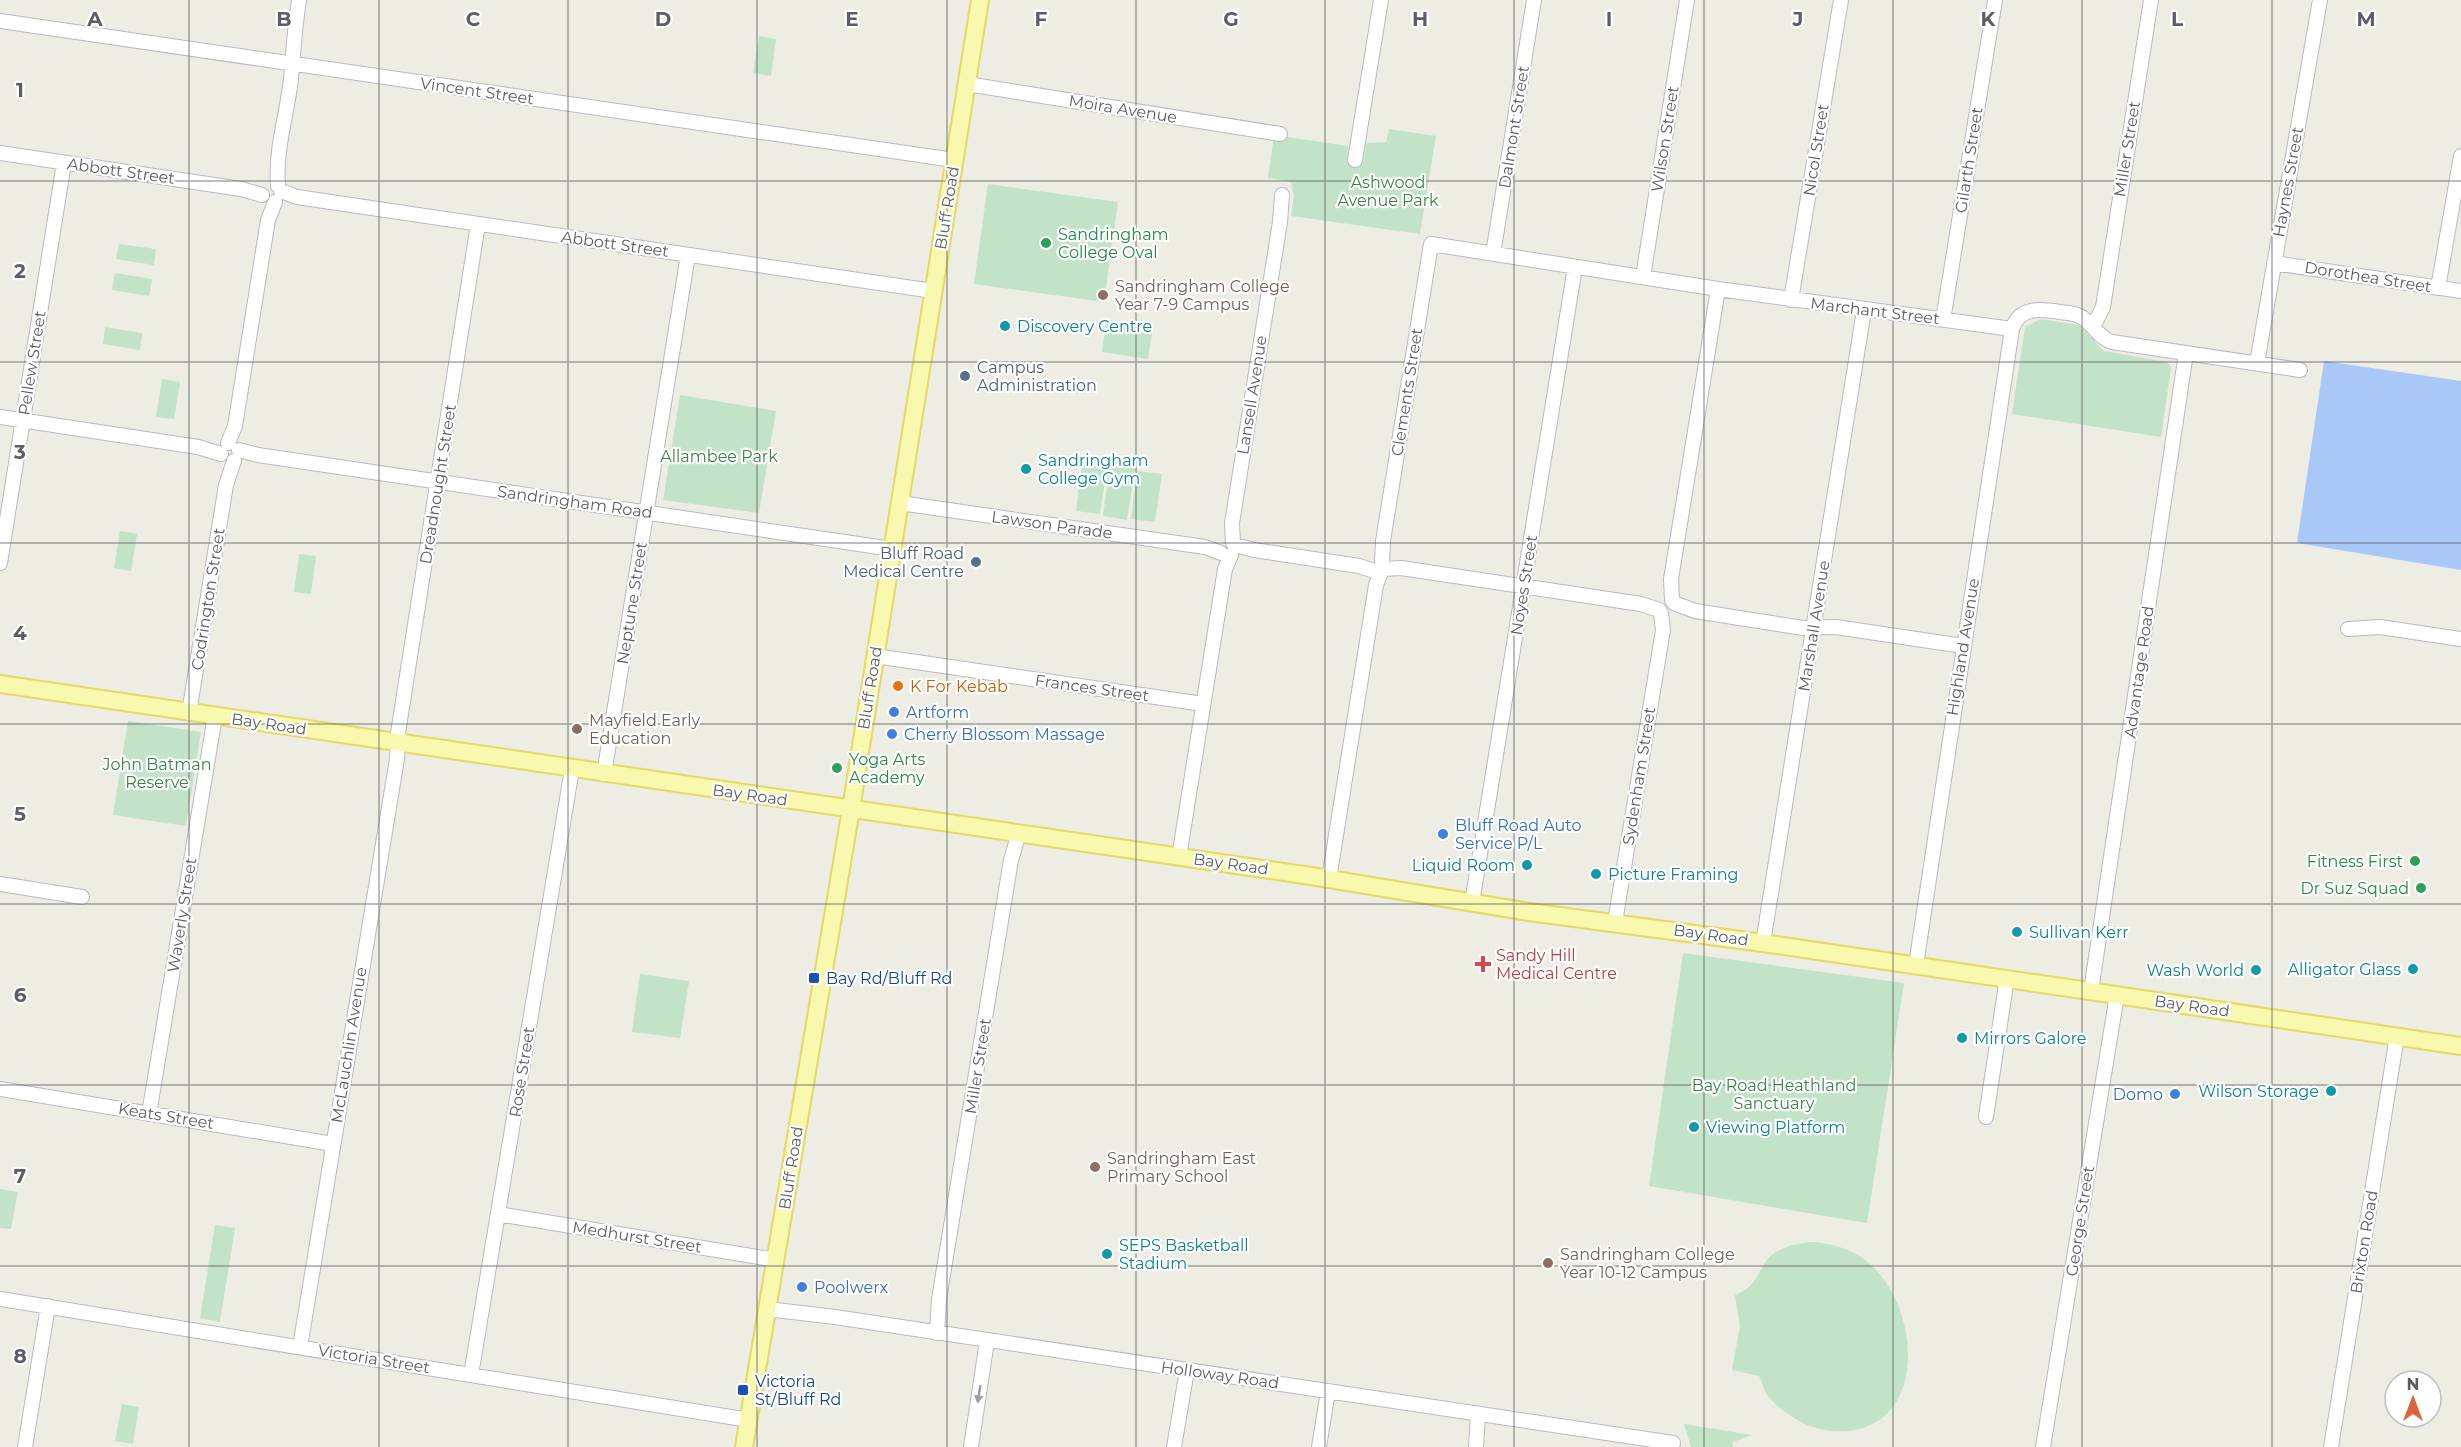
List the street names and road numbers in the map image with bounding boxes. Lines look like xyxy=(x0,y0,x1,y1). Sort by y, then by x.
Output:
street label: Dalmont Street xyxy=(1495,64,1533,190)
street label: Vincent Street xyxy=(419,74,535,108)
street label: Wilson Street xyxy=(1647,84,1683,193)
street label: Moira Avenue xyxy=(1067,91,1179,127)
street label: Miller Street xyxy=(2110,99,2144,198)
street label: Nicol Street xyxy=(1799,102,1833,197)
street label: Gilarth Street xyxy=(1951,105,1987,214)
street label: Haynes Street xyxy=(2269,125,2307,239)
street label: Abbott Street xyxy=(66,154,177,188)
street label: Bluff Road xyxy=(931,165,963,251)
street label: Abbott Street xyxy=(560,227,671,261)
street label: Dorothea Street xyxy=(2303,258,2433,296)
street label: Marchant Street xyxy=(1809,294,1941,328)
street label: Pellew Street xyxy=(14,309,50,417)
street label: Clements Street xyxy=(1387,326,1427,458)
street label: Lansell Avenue xyxy=(1233,334,1271,456)
street label: Dreadnought Street xyxy=(416,402,460,565)
street label: Sandringham Road xyxy=(496,482,654,522)
street label: Lawson Parade xyxy=(990,507,1114,543)
street label: Codrington Street xyxy=(187,526,229,672)
street label: Noyes Street xyxy=(1507,533,1541,637)
street label: Neptune Street xyxy=(613,540,651,666)
street label: Marshall Avenue xyxy=(1794,559,1834,693)
street label: Highland Avenue xyxy=(1943,577,1983,717)
street label: Advantage Road xyxy=(2120,605,2158,739)
street label: Bluff Road xyxy=(854,645,886,731)
street label: Frances Street xyxy=(1034,671,1151,705)
street label: Sydenham Street xyxy=(1619,705,1659,846)
street label: Bay Road xyxy=(230,709,308,739)
street label: Bay Road xyxy=(711,780,789,810)
street label: Bay Road xyxy=(1192,849,1270,879)
street label: Waverly Street xyxy=(164,856,201,974)
street label: Bay Road xyxy=(1672,920,1750,950)
street label: McLauchlin Avenue xyxy=(327,966,371,1124)
street label: Bay Road xyxy=(2153,991,2231,1021)
street label: Miller Street xyxy=(961,1016,995,1115)
street label: Rose Street xyxy=(505,1025,539,1119)
street label: Keats Street xyxy=(117,1099,216,1133)
street label: Bluff Road xyxy=(775,1125,807,1211)
street label: George Street xyxy=(2062,1164,2098,1278)
street label: Brixton Road xyxy=(2346,1189,2382,1295)
street label: Medhurst Street xyxy=(571,1217,703,1257)
street label: Victoria Street xyxy=(317,1341,432,1377)
street label: Holloway Road xyxy=(1160,1357,1280,1393)

